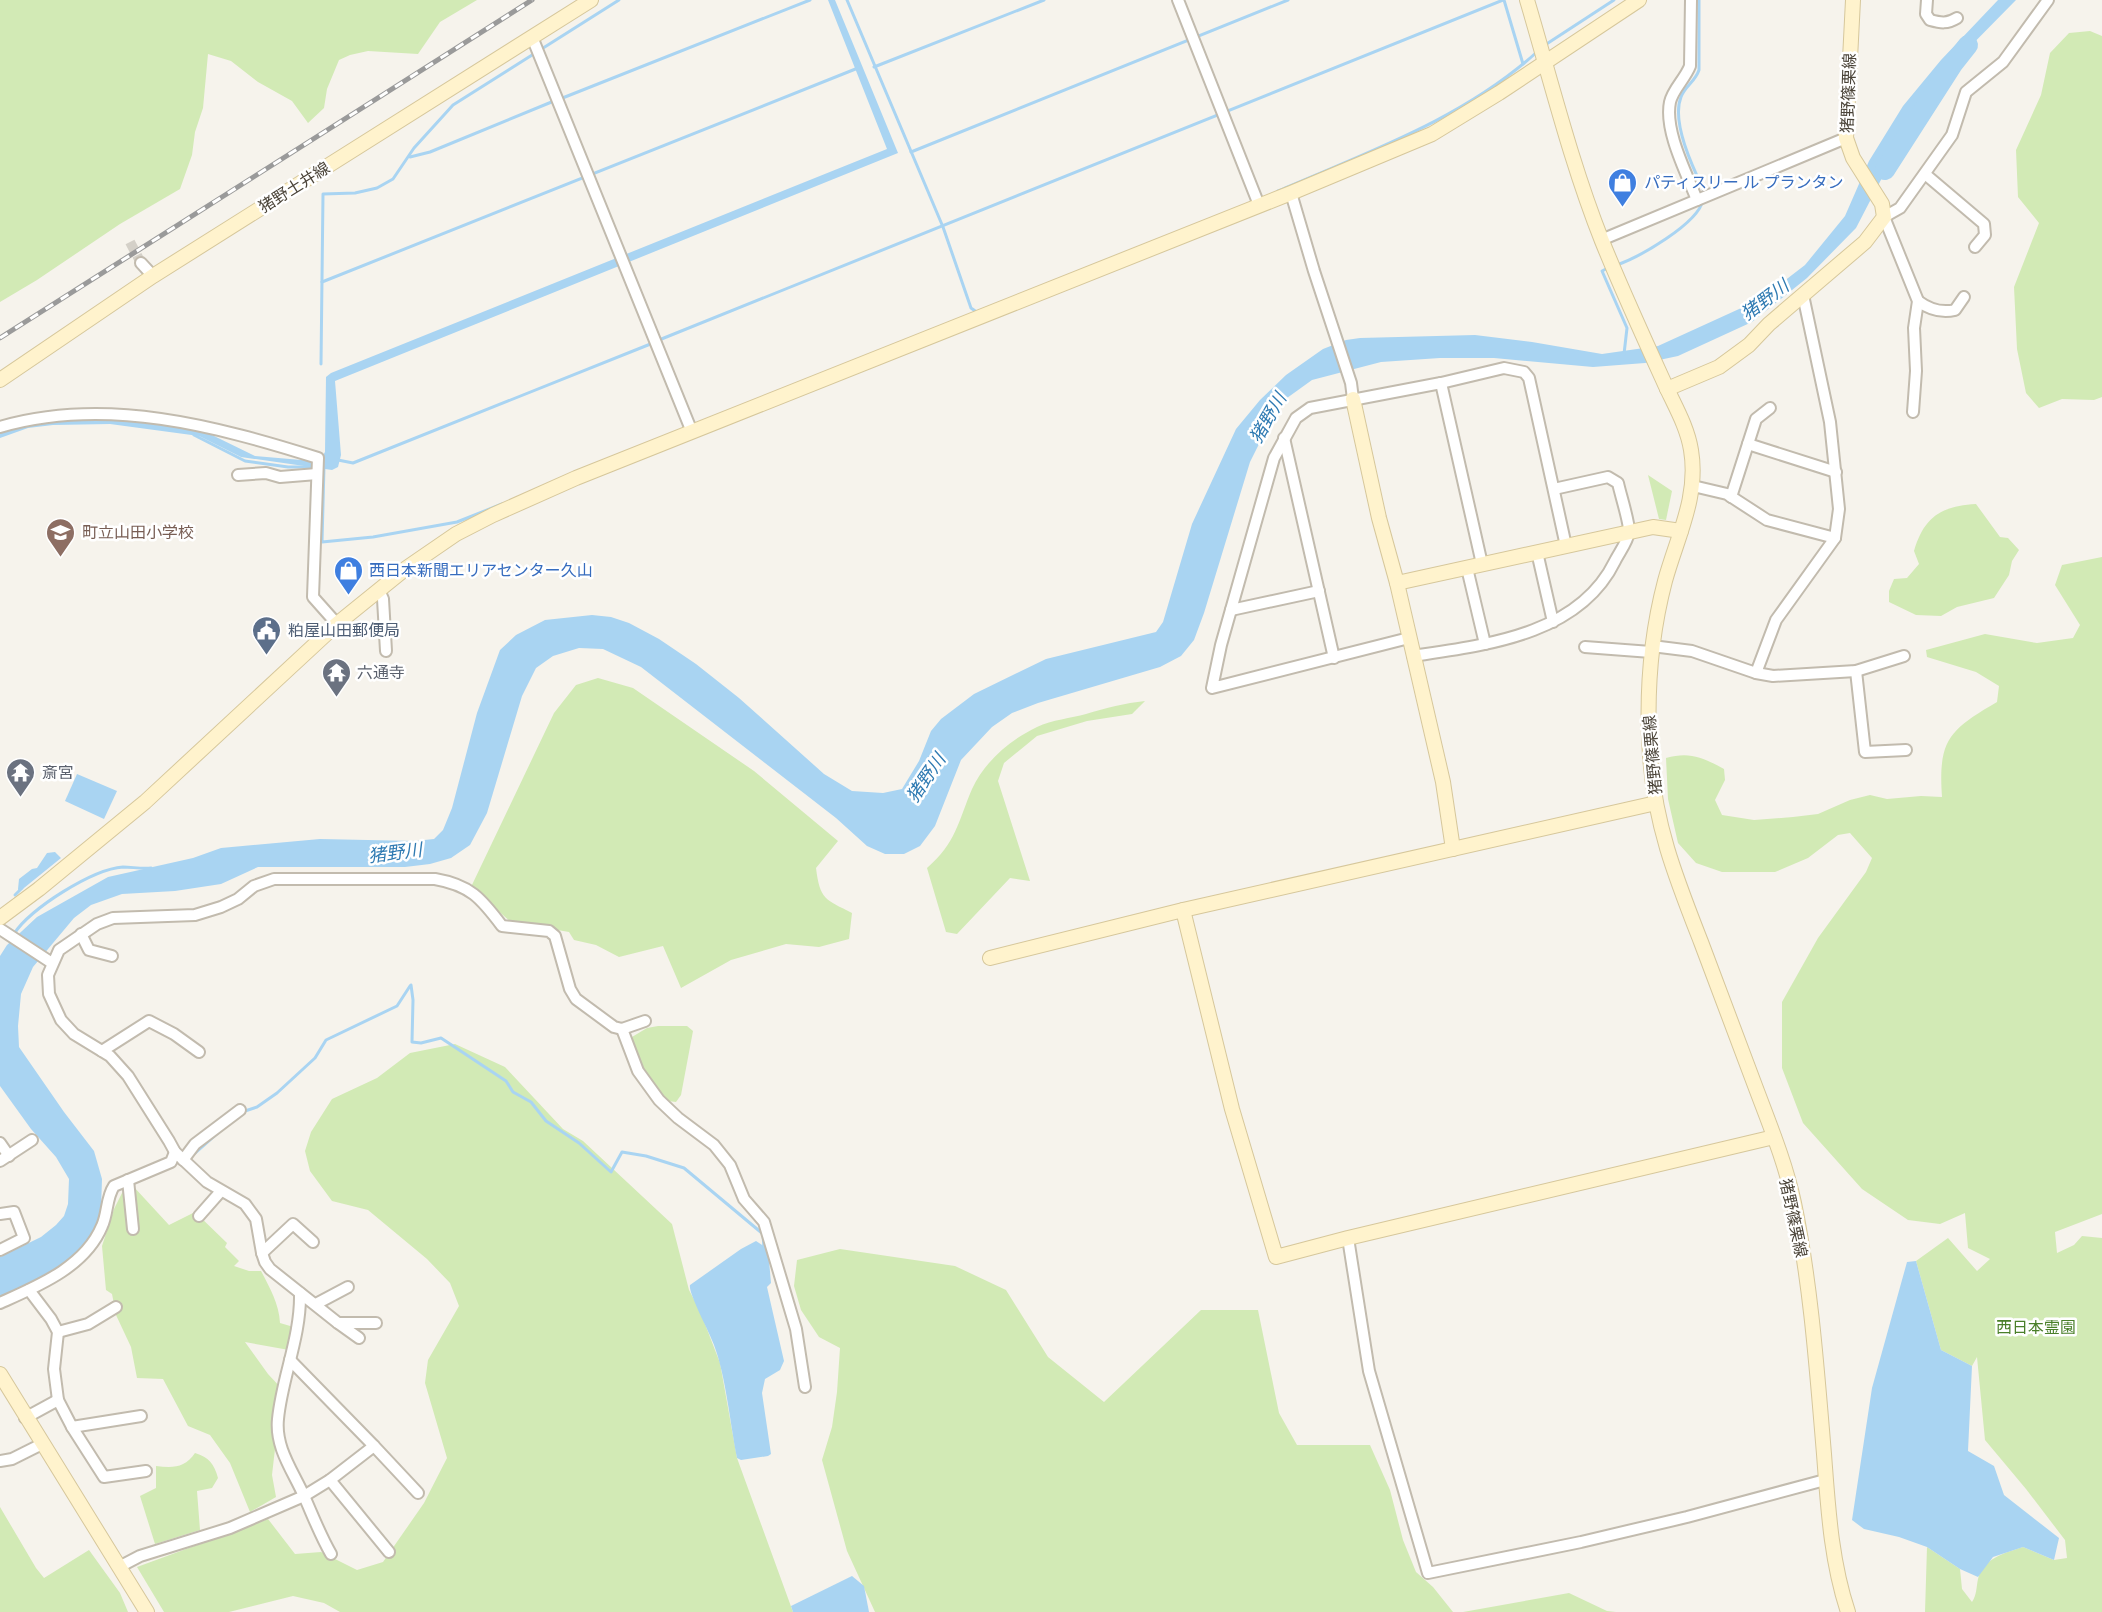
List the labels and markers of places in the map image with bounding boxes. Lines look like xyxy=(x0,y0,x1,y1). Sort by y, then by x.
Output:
shop icon: パティスリー ル プランタン xyxy=(1607,166,1639,208)
place label: パティスリー ル プランタン xyxy=(1644,173,1844,192)
school or university icon: 町立山田小学校 xyxy=(45,516,77,558)
place label: 町立山田小学校 xyxy=(82,523,194,542)
shop icon: 西日本新聞エリアセンター久山 xyxy=(332,554,364,596)
place label: 西日本新聞エリアセンター久山 xyxy=(369,561,593,580)
public building icon: 粕屋山田郵便局 xyxy=(251,614,283,656)
place label: 粕屋山田郵便局 xyxy=(288,621,400,640)
temple icon: 六通寺 xyxy=(320,656,352,698)
place label: 六通寺 xyxy=(357,663,405,682)
temple icon: 斎宮 xyxy=(5,756,37,798)
place label: 斎宮 xyxy=(42,763,74,782)

